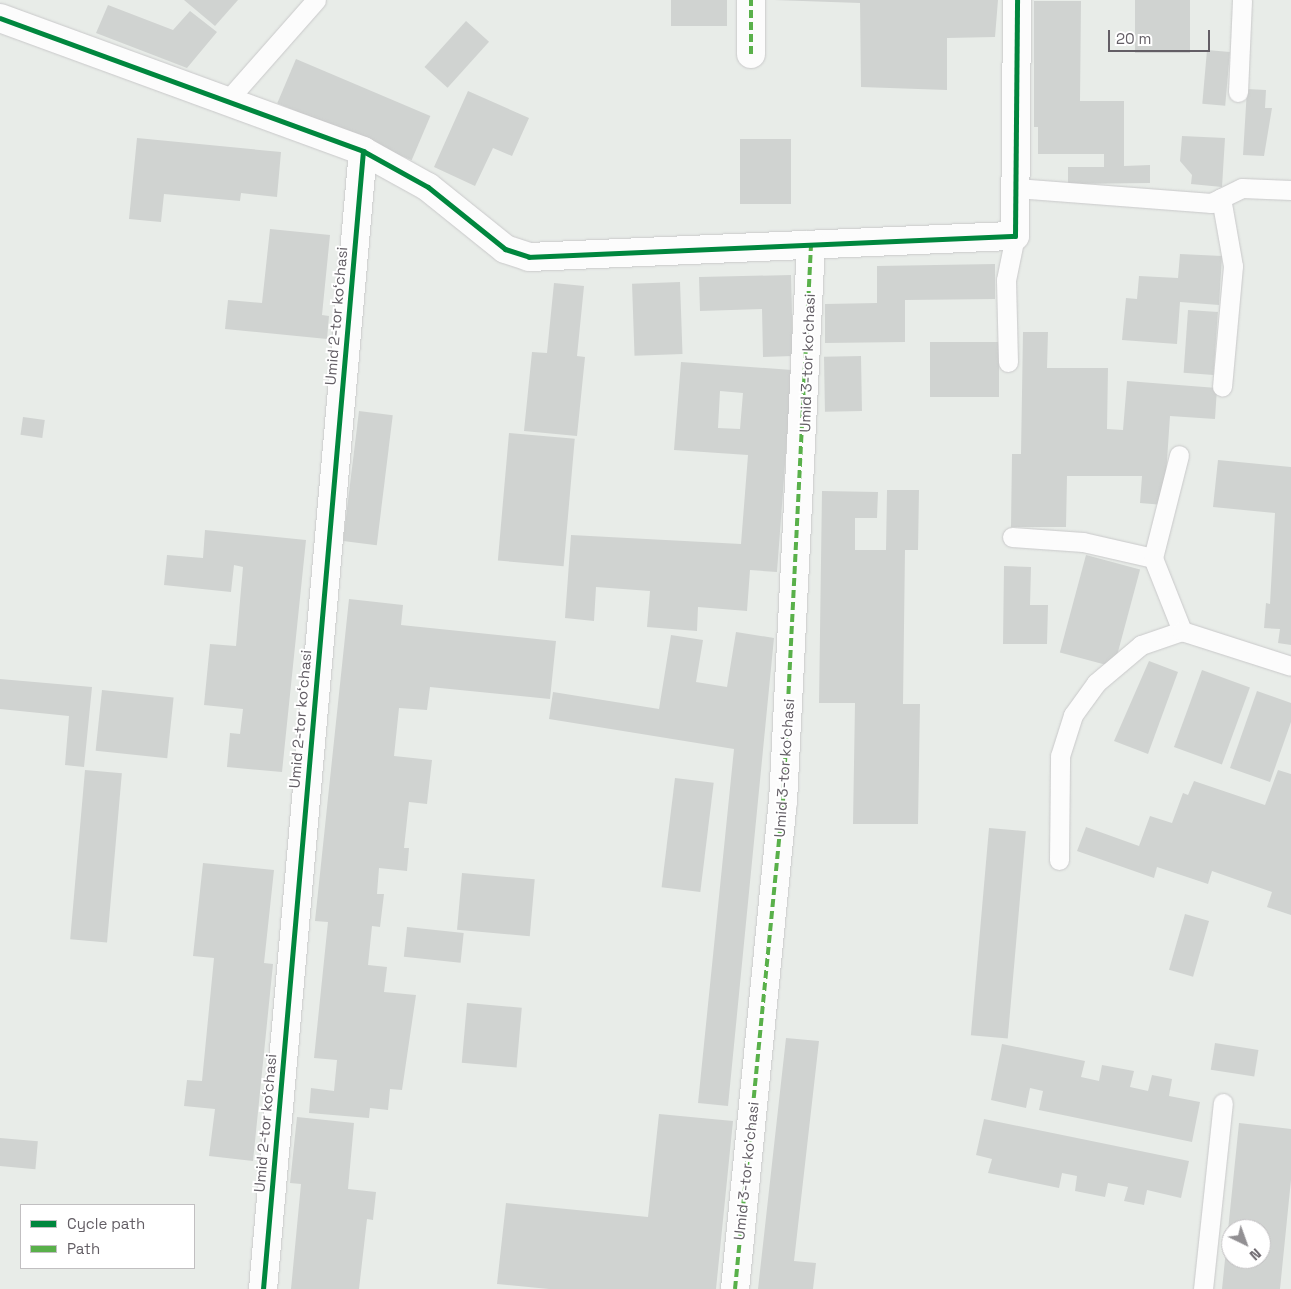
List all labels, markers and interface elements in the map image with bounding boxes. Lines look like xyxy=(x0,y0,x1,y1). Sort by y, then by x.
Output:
scale bar xyxy=(1111,20,1214,52)
text: 20 m xyxy=(1116,29,1151,48)
street label: Umid 2-tor koʻchasi xyxy=(321,246,351,386)
street label: Umid 3-tor koʻchasi xyxy=(796,293,818,433)
street label: Umid 2-tor koʻchasi xyxy=(285,649,315,789)
street label: Umid 3-tor koʻchasi xyxy=(770,698,798,838)
street label: Umid 2-tor koʻchasi xyxy=(250,1053,280,1193)
street label: Umid 3-tor koʻchasi xyxy=(730,1101,762,1241)
legend xyxy=(20,1204,195,1269)
text: Cycle path xyxy=(67,1214,145,1233)
north arrow xyxy=(1221,1219,1271,1269)
text: Path xyxy=(67,1239,100,1258)
text: N xyxy=(1246,1245,1265,1264)

